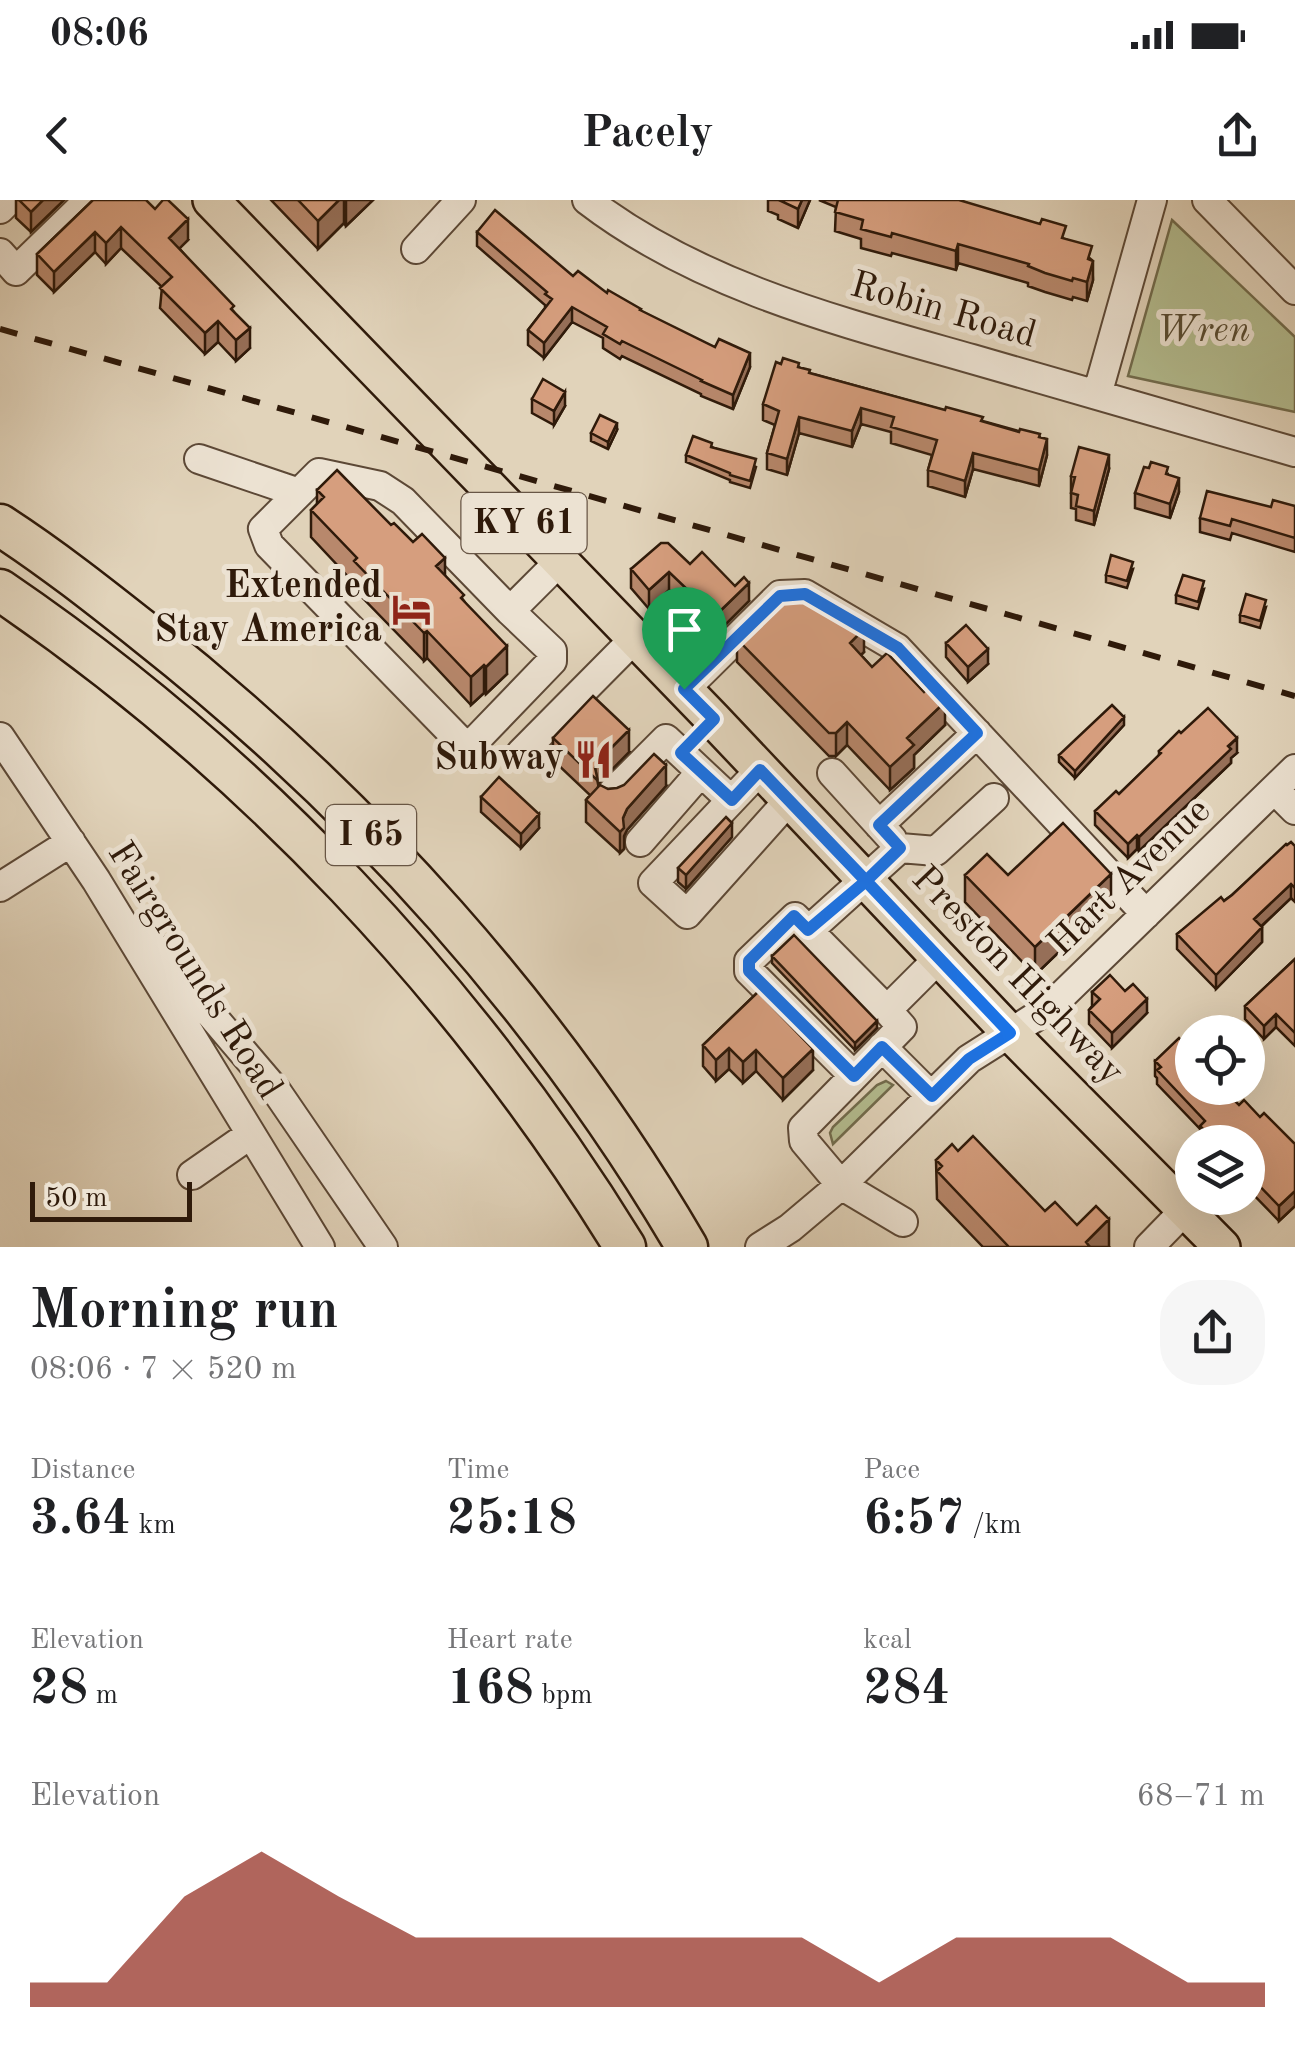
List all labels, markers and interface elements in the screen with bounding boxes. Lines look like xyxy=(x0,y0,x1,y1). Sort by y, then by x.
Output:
text: 08:06 xyxy=(50,16,149,54)
icon: back xyxy=(30,108,85,163)
icon: share xyxy=(1210,108,1265,163)
text: Pacely xyxy=(581,112,714,157)
street label: Robin Road xyxy=(846,266,1040,356)
park label: Wren xyxy=(1156,312,1250,350)
road number: KY 61 xyxy=(462,493,586,553)
place label: Extended Stay America xyxy=(154,568,382,650)
pin xyxy=(642,587,727,690)
hotel icon: Extended Stay America xyxy=(391,588,433,630)
icon: arrive xyxy=(657,602,712,657)
restaurant icon: Subway xyxy=(573,738,615,780)
place label: Subway xyxy=(434,740,564,778)
street label: Hart Avenue xyxy=(1042,792,1218,964)
road number: I 65 xyxy=(326,805,416,865)
street label: Fairgrounds Road xyxy=(100,836,288,1106)
street label: Preston Highway xyxy=(904,860,1130,1092)
map controls xyxy=(1175,1015,1265,1215)
button: locate xyxy=(1175,1015,1265,1105)
button: layers xyxy=(1175,1125,1265,1215)
scale bar xyxy=(30,1177,192,1221)
text: 50 m xyxy=(45,1185,108,1213)
button: share xyxy=(1160,1280,1265,1385)
text: Morning run xyxy=(30,1285,339,1340)
text: 08:06 · 7 × 520 m xyxy=(30,1354,297,1386)
text: Distance xyxy=(30,1457,135,1485)
text: Time xyxy=(447,1457,509,1485)
text: Pace xyxy=(863,1457,920,1485)
text: 3.64 xyxy=(30,1495,131,1545)
text: 25:18 xyxy=(447,1495,577,1545)
text: 6:57 xyxy=(863,1495,964,1545)
text: km xyxy=(131,1512,176,1540)
text: /km xyxy=(964,1512,1022,1540)
text: Elevation xyxy=(30,1627,144,1655)
text: Heart rate xyxy=(447,1627,573,1655)
text: kcal xyxy=(863,1627,912,1655)
text: 28 xyxy=(30,1665,88,1715)
text: 168 xyxy=(447,1665,534,1715)
text: 284 xyxy=(863,1665,950,1715)
text: m xyxy=(88,1682,118,1710)
text: bpm xyxy=(534,1682,593,1710)
text: Elevation xyxy=(30,1781,160,1813)
text: 68–71 m xyxy=(1137,1781,1265,1813)

